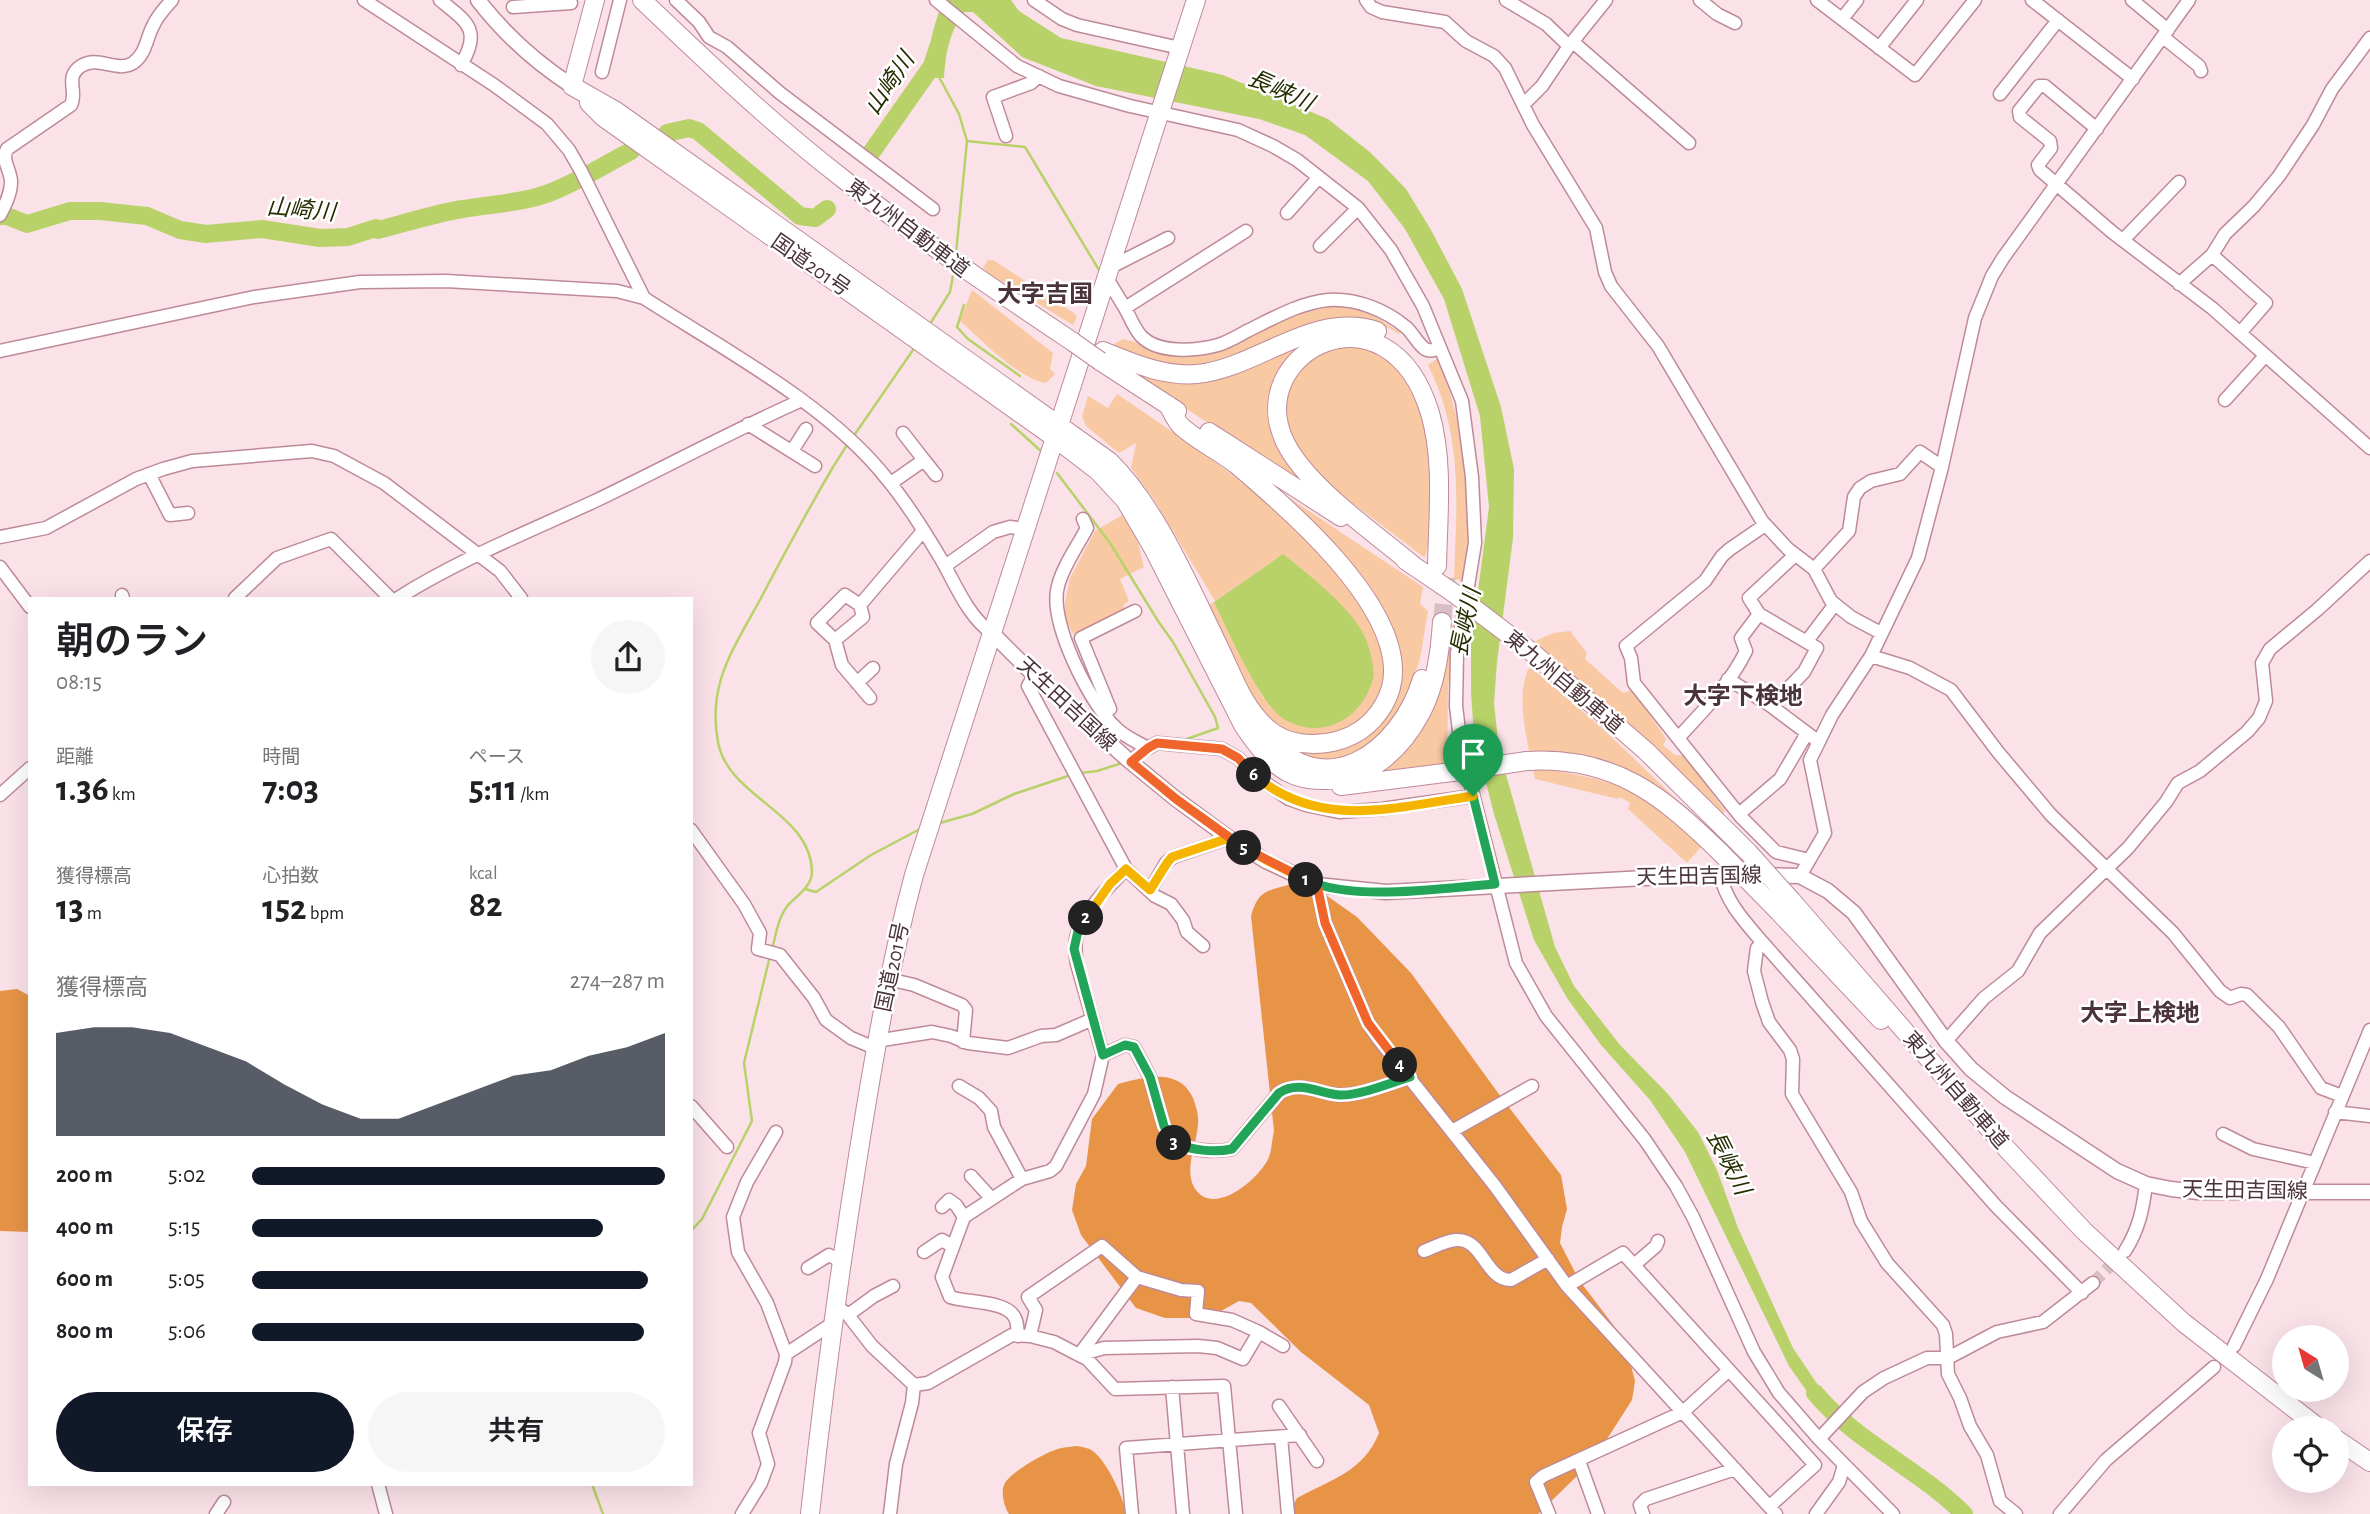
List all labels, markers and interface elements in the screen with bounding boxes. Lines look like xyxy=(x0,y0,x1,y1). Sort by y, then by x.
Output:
water label: 山崎川 xyxy=(860,45,921,119)
water label: 長峡川 xyxy=(1244,65,1320,117)
street label: 東九州自動車道 xyxy=(843,175,973,281)
water label: 山崎川 xyxy=(265,194,339,225)
street label: 国道201号 xyxy=(767,230,855,300)
district label: 大字吉国 xyxy=(997,281,1093,307)
water label: 長峡川 xyxy=(1446,583,1486,658)
button: share xyxy=(591,620,665,694)
text: 朝のラン xyxy=(56,624,208,662)
street label: 東九州自動車道 xyxy=(1501,626,1627,738)
street label: 天生田吉国線 xyxy=(1013,653,1121,755)
text: 08:15 xyxy=(56,671,102,694)
district label: 大字下検地 xyxy=(1683,683,1803,709)
pin xyxy=(1443,724,1503,796)
icon: arrive xyxy=(1454,735,1492,773)
text: 距離 xyxy=(56,748,94,767)
text: 時間 xyxy=(262,748,300,767)
text: ペース xyxy=(469,748,525,767)
pin: 6 xyxy=(1236,758,1272,792)
text: 6 xyxy=(1249,765,1258,784)
text: 1.36 xyxy=(56,772,109,807)
text: 7:03 xyxy=(262,772,319,807)
text: 5:11 xyxy=(469,772,517,807)
text: km xyxy=(109,785,136,804)
text: /km xyxy=(517,785,549,804)
pin: 5 xyxy=(1226,830,1262,866)
text: 5 xyxy=(1239,838,1248,857)
pin: 1 xyxy=(1288,862,1324,898)
text: kcal xyxy=(469,864,498,883)
street label: 天生田吉国線 xyxy=(1636,864,1762,888)
text: 獲得標高 xyxy=(56,867,132,886)
text: 心拍数 xyxy=(262,867,319,886)
text: 1 xyxy=(1302,870,1309,889)
text: 82 xyxy=(469,888,502,923)
text: 13 xyxy=(56,891,84,926)
text: 152 xyxy=(262,891,307,926)
pin: 2 xyxy=(1068,900,1104,936)
text: m xyxy=(84,904,102,923)
text: bpm xyxy=(307,904,344,923)
text: 2 xyxy=(1081,908,1090,927)
street label: 国道201号 xyxy=(872,920,912,1014)
text: 274–287 m xyxy=(570,970,665,993)
text: 獲得標高 xyxy=(56,977,148,1000)
district label: 大字上検地 xyxy=(2080,1000,2200,1026)
street label: 東九州自動車道 xyxy=(1899,1027,2013,1153)
pin: 4 xyxy=(1382,1048,1418,1082)
text: 4 xyxy=(1395,1055,1404,1074)
pin: 3 xyxy=(1156,1126,1192,1160)
water label: 長峡川 xyxy=(1702,1126,1757,1201)
text: 3 xyxy=(1169,1133,1178,1152)
text: 200 m xyxy=(56,1164,113,1187)
text: 5:02 xyxy=(168,1164,206,1187)
street label: 天生田吉国線 xyxy=(2182,1178,2308,1202)
text: 400 m xyxy=(56,1216,114,1239)
text: 5:15 xyxy=(168,1216,200,1239)
text: 600 m xyxy=(56,1268,113,1291)
text: 5:05 xyxy=(168,1268,205,1291)
text: 800 m xyxy=(56,1320,113,1343)
text: 5:06 xyxy=(168,1320,206,1343)
north arrow xyxy=(2272,1325,2348,1402)
map controls xyxy=(2272,1325,2349,1493)
button: 保存 xyxy=(56,1392,354,1472)
button: 共有 xyxy=(368,1392,665,1472)
button: locate xyxy=(2272,1416,2349,1493)

